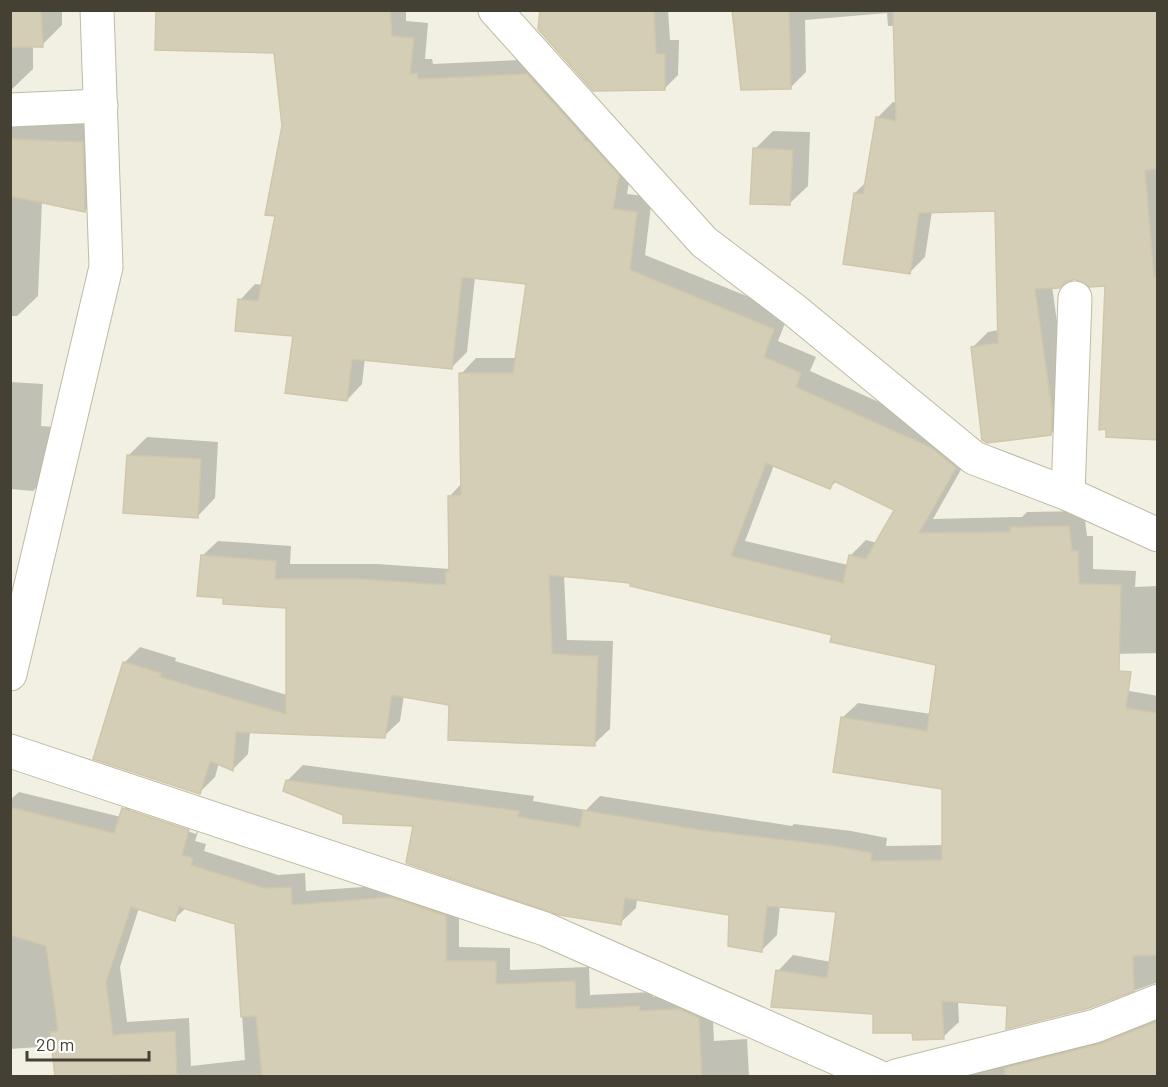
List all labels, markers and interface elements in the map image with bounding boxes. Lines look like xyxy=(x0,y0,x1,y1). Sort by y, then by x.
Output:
scale bar xyxy=(27,1024,148,1062)
text: 20 m xyxy=(36,1033,74,1055)

